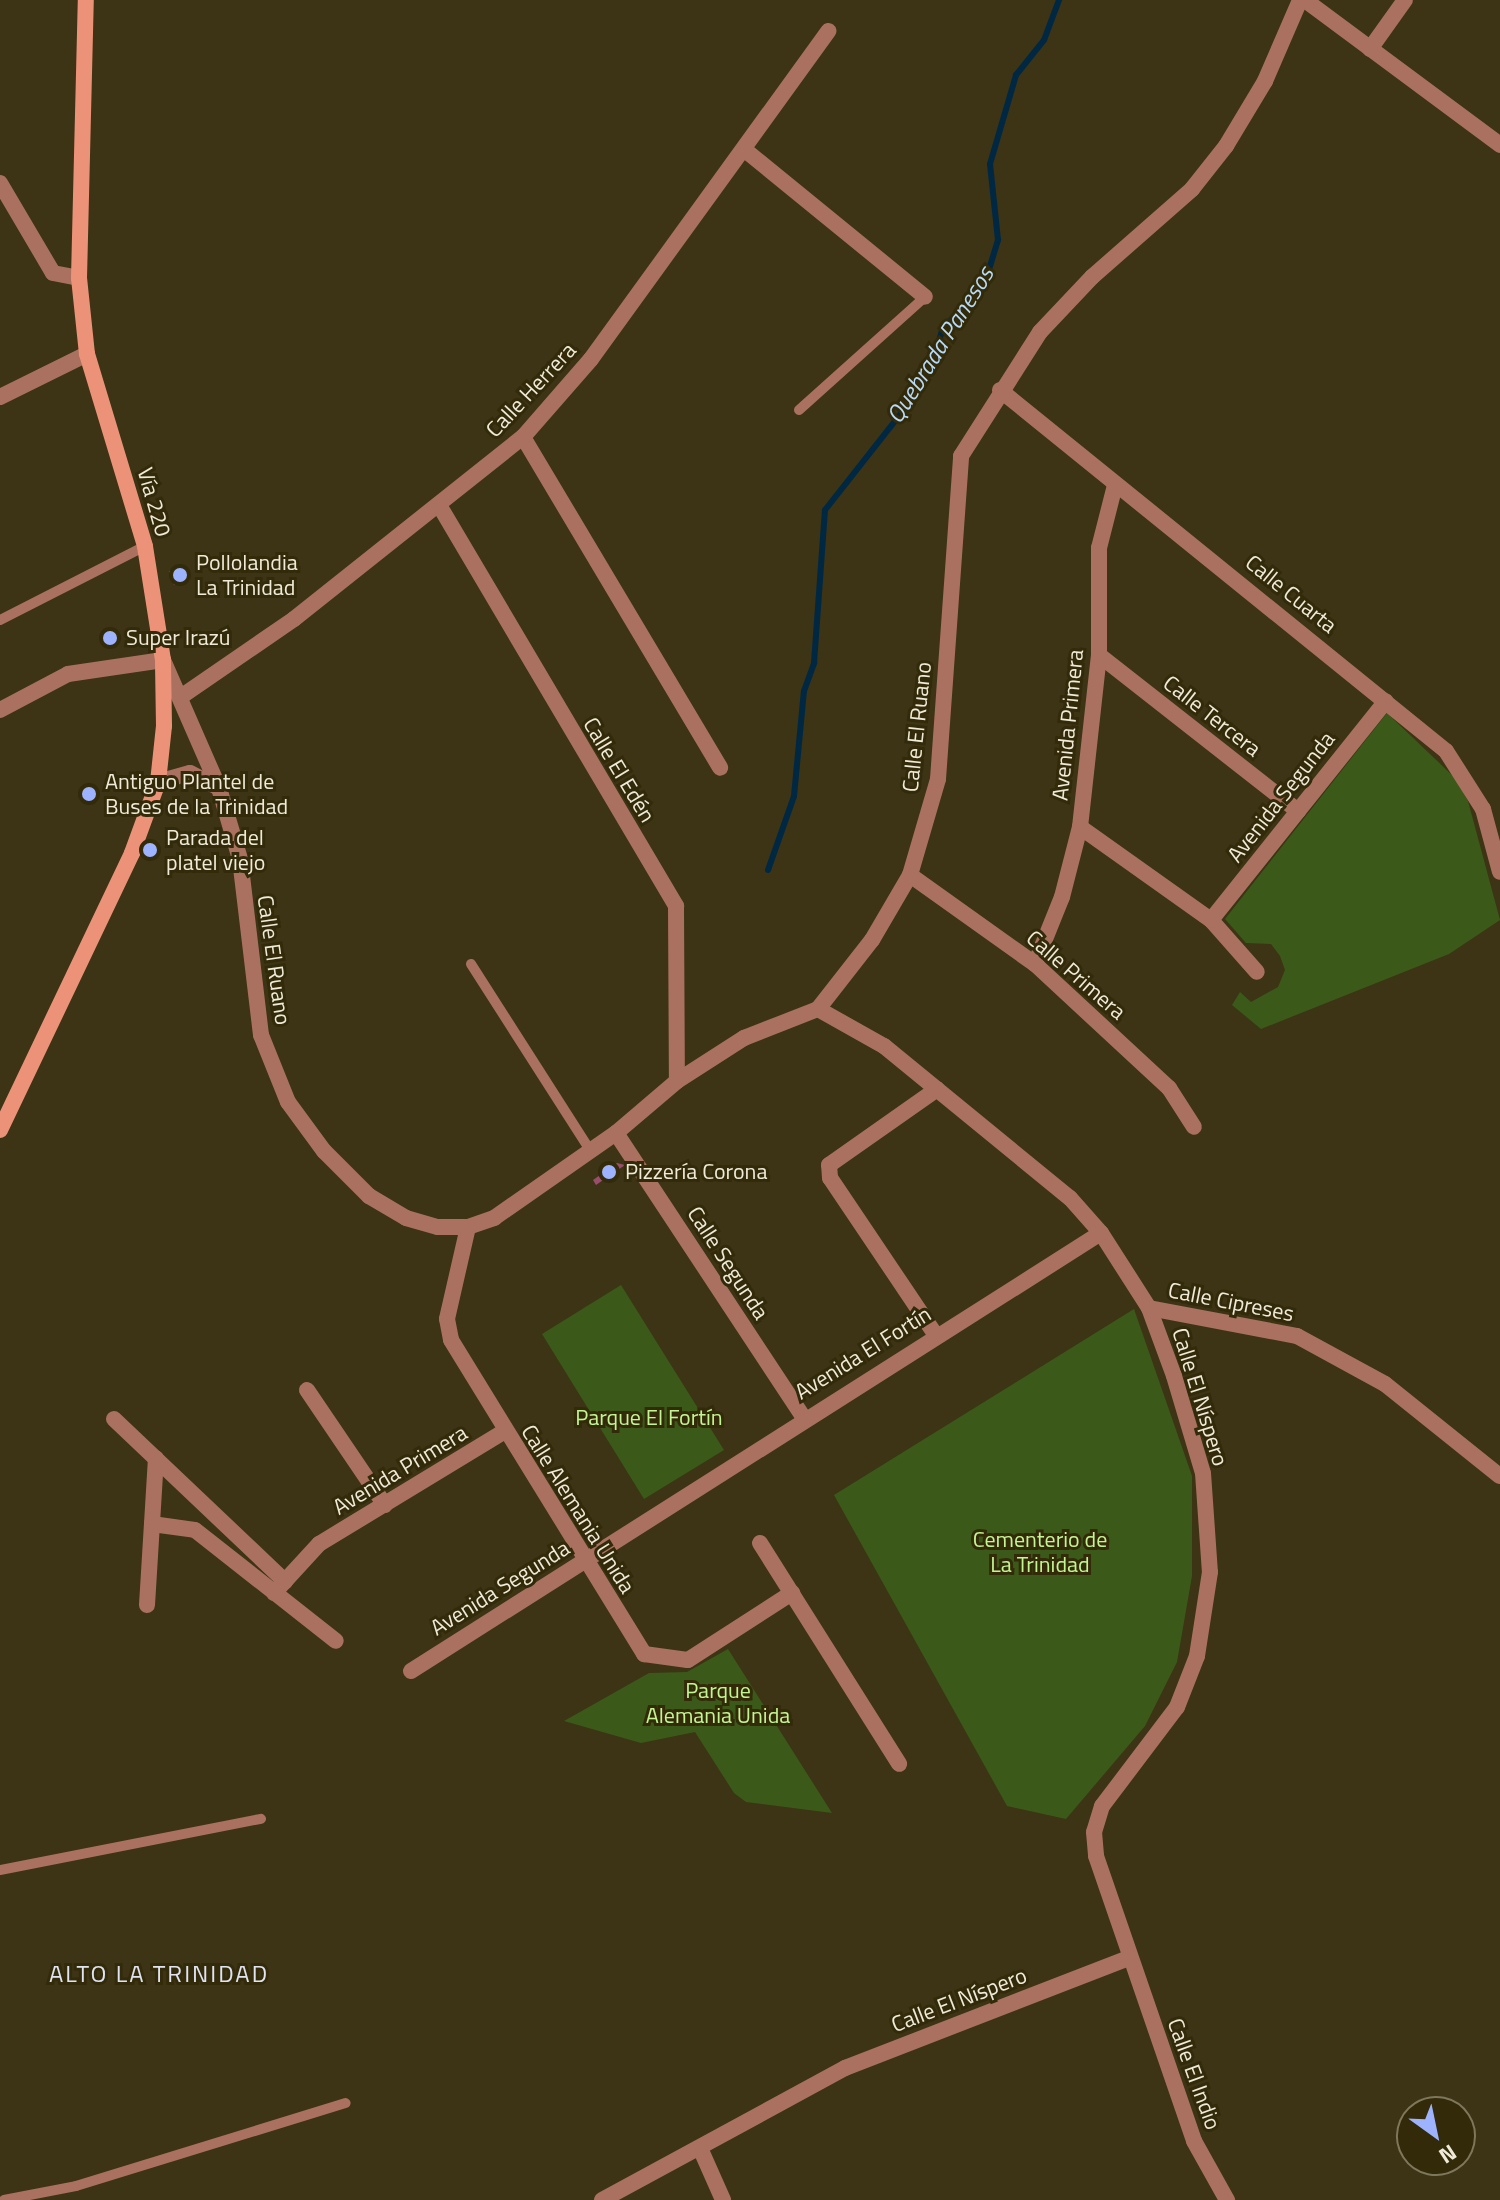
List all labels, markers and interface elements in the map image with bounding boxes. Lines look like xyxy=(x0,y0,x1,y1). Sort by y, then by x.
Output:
water label: Quebrada Panesos xyxy=(880,261,1000,429)
street label: Calle Herrera xyxy=(481,337,581,443)
street label: Vía 220 xyxy=(132,465,176,539)
place label: Pollolandia La Trinidad xyxy=(196,549,298,600)
street label: Calle Cuarta xyxy=(1240,549,1342,639)
marker: Pollolandia La Trinidad xyxy=(171,566,189,584)
place label: Super Irazú xyxy=(126,625,230,651)
marker: Super Irazú xyxy=(101,629,119,647)
street label: Avenida Primera xyxy=(1047,648,1089,802)
street label: Calle El Ruano xyxy=(897,661,937,793)
street label: Calle Tercera xyxy=(1158,670,1266,762)
street label: Calle El Edén xyxy=(577,713,661,827)
street label: Avenida Segunda xyxy=(1222,726,1340,868)
place label: Antiguo Plantel de Buses de la Trinidad xyxy=(105,768,288,820)
marker: Antiguo Plantel de Buses de la Trinidad xyxy=(80,785,98,803)
place label: Parada del platel viejo xyxy=(166,824,265,876)
marker: Parada del platel viejo xyxy=(141,841,159,859)
street label: Calle El Ruano xyxy=(252,893,296,1027)
street label: Calle Primera xyxy=(1021,925,1131,1025)
place label: Pizzería Corona xyxy=(625,1159,767,1185)
marker: Pizzería Corona xyxy=(600,1163,618,1181)
street label: Calle Segunda xyxy=(682,1201,774,1325)
street label: Calle Cipreses xyxy=(1166,1277,1296,1327)
street label: Avenida El Fortín xyxy=(790,1301,936,1405)
street label: Calle El Níspero xyxy=(1166,1325,1234,1469)
park label: Parque El Fortín xyxy=(575,1405,723,1431)
street label: Avenida Primera xyxy=(328,1420,472,1520)
street label: Calle Alemania Unida xyxy=(515,1420,641,1598)
park label: Cementerio de La Trinidad xyxy=(973,1526,1107,1578)
street label: Avenida Segunda xyxy=(426,1535,574,1641)
park label: Parque Alemania Unida xyxy=(646,1677,790,1728)
district label: ALTO LA TRINIDAD xyxy=(49,1960,269,1988)
street label: Calle El Níspero xyxy=(888,1962,1030,2038)
street label: Calle El Indio xyxy=(1162,2015,1226,2133)
north arrow xyxy=(1396,2096,1476,2176)
text: N xyxy=(1432,2136,1464,2173)

